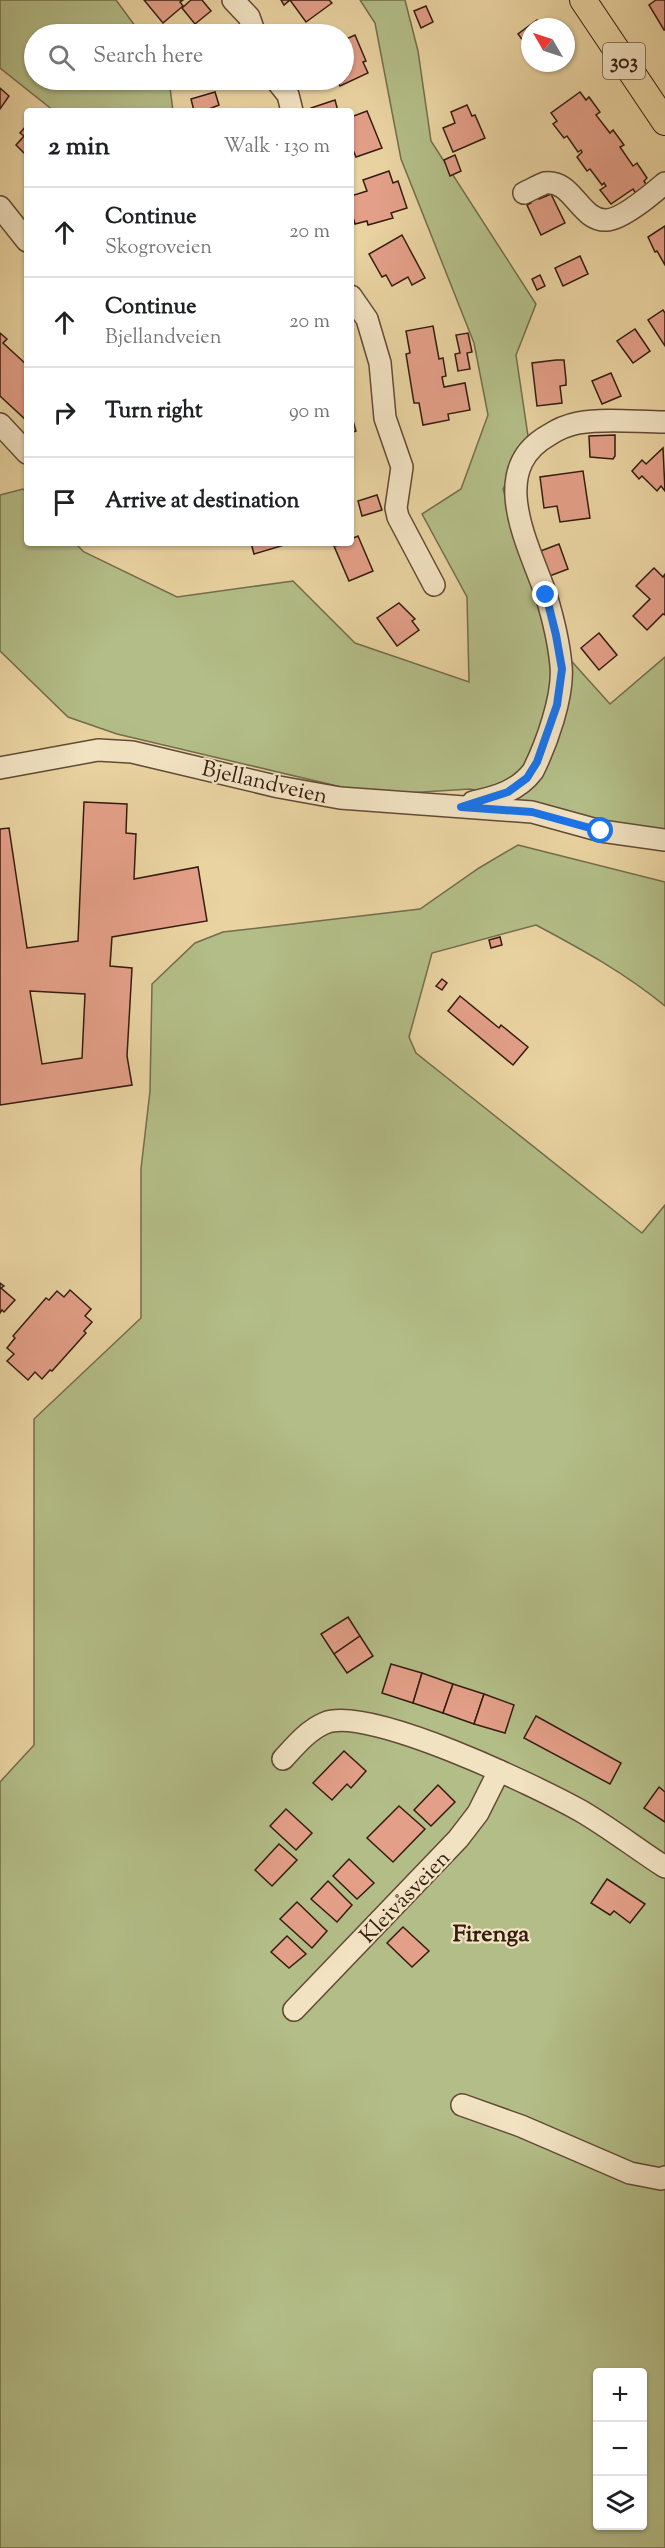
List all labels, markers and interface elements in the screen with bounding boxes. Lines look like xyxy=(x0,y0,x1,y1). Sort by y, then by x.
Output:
north arrow xyxy=(521,18,575,72)
search box xyxy=(24,24,354,90)
icon: search xyxy=(45,41,78,74)
text: Search here xyxy=(93,41,203,73)
road number: 303 xyxy=(603,43,645,79)
text: 2 min xyxy=(48,129,110,166)
text: Walk · 130 m xyxy=(223,133,330,162)
text: Continue xyxy=(105,202,196,234)
icon: ahead xyxy=(48,216,81,249)
text: 20 m xyxy=(289,218,330,247)
text: Skogroveien xyxy=(105,234,212,263)
text: Continue xyxy=(105,292,196,324)
icon: ahead xyxy=(48,306,81,339)
text: 20 m xyxy=(289,308,330,337)
text: Bjellandveien xyxy=(105,324,221,353)
icon: right xyxy=(48,396,81,429)
text: Turn right xyxy=(105,396,202,428)
text: 90 m xyxy=(289,398,330,427)
icon: arrive xyxy=(48,486,81,519)
text: Arrive at destination xyxy=(105,486,300,518)
route end xyxy=(532,581,558,607)
street label: Bjellandveien xyxy=(198,754,330,814)
route start xyxy=(587,817,613,843)
street label: Kleivåsveien xyxy=(353,1844,459,1952)
district label: Firenga xyxy=(453,1918,530,1952)
map controls xyxy=(593,2368,647,2530)
button: + xyxy=(593,2368,647,2422)
button: − xyxy=(593,2422,647,2476)
button: layers xyxy=(593,2476,647,2530)

